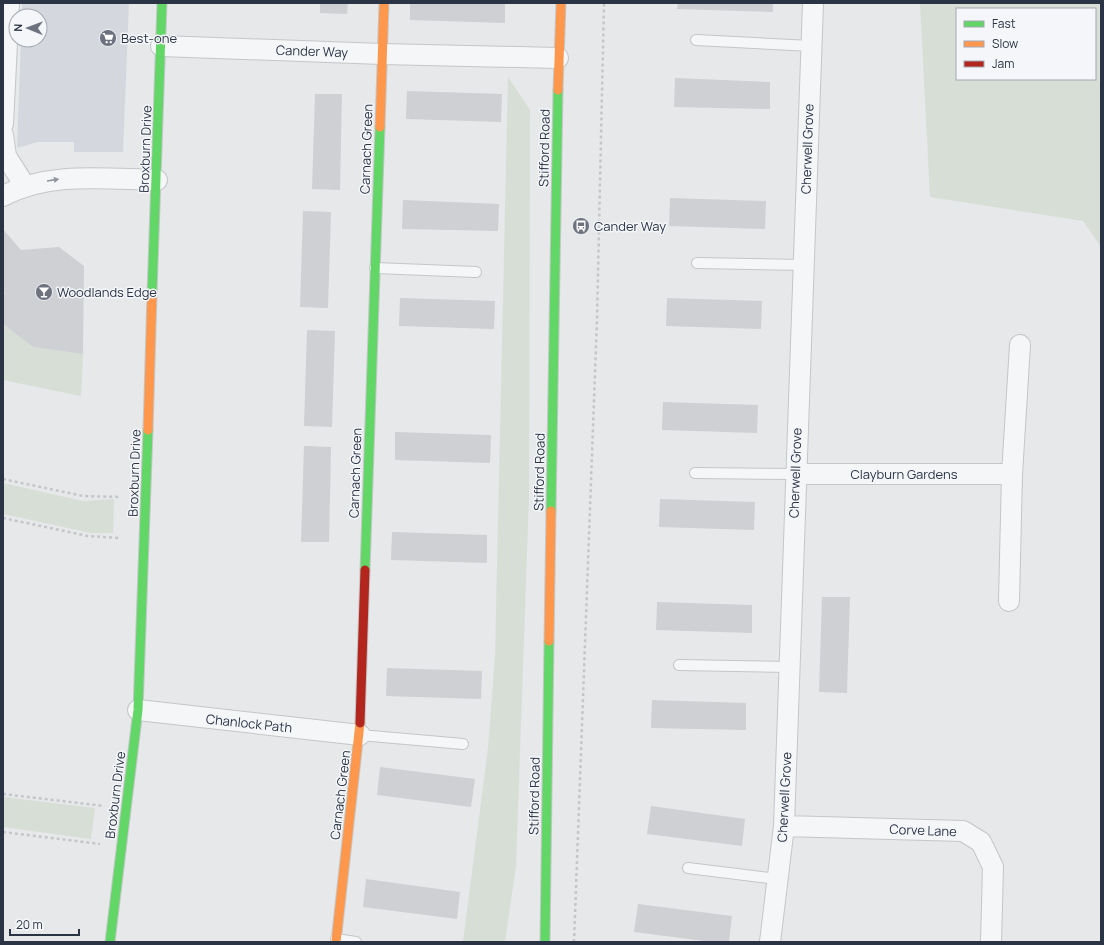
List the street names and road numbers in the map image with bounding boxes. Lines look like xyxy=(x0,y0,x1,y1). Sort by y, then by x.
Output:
street label: Cander Way xyxy=(276,41,348,61)
street label: Cherwell Grove xyxy=(796,103,818,194)
street label: Broxburn Drive xyxy=(134,104,156,193)
street label: Carnach Green xyxy=(355,104,377,194)
street label: Stifford Road xyxy=(534,109,554,187)
street label: Cherwell Grove xyxy=(784,427,806,518)
street label: Broxburn Drive xyxy=(123,428,145,517)
street label: Carnach Green xyxy=(344,428,366,518)
street label: Stifford Road xyxy=(529,433,549,511)
street label: Clayburn Gardens xyxy=(850,465,958,483)
street label: Chanlock Path xyxy=(205,710,293,736)
street label: Carnach Green xyxy=(326,749,354,841)
street label: Broxburn Drive xyxy=(101,750,129,840)
street label: Cherwell Grove xyxy=(773,751,795,843)
street label: Stifford Road xyxy=(524,757,544,835)
street label: Corve Lane xyxy=(889,820,957,840)

